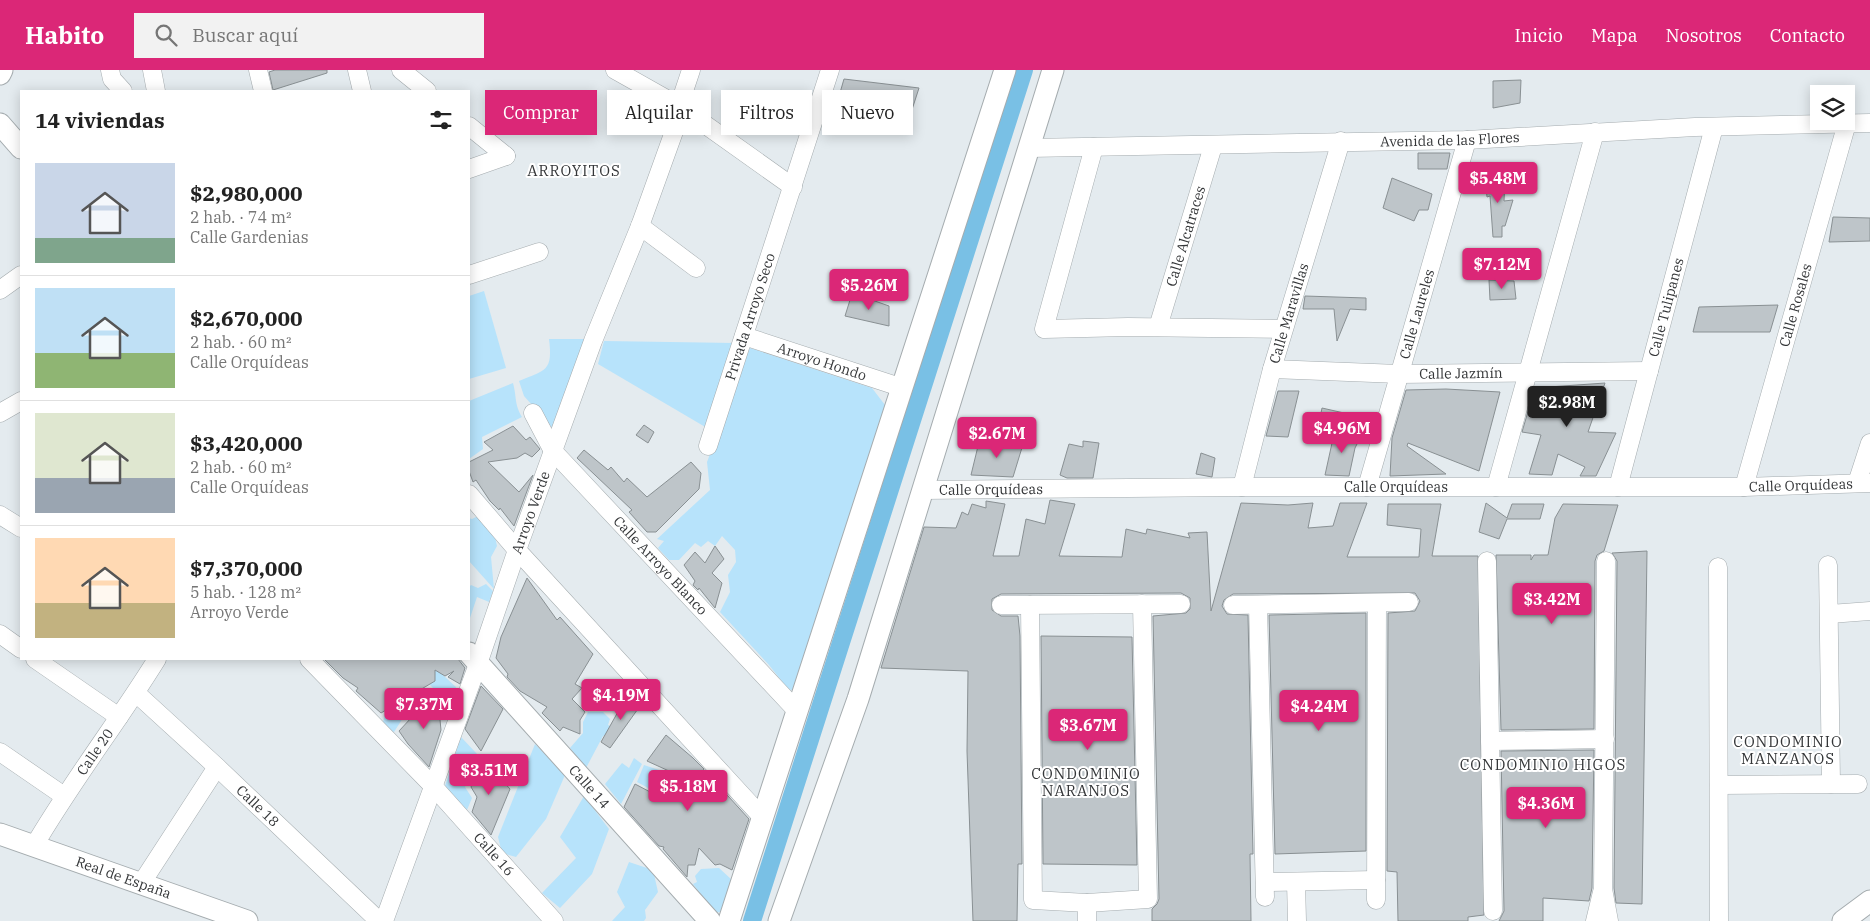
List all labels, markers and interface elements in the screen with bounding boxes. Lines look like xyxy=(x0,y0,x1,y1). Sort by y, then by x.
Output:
search box xyxy=(134,13,484,58)
text: Habito xyxy=(25,19,104,51)
icon: search xyxy=(152,21,180,49)
text: Buscar aquí xyxy=(192,23,298,47)
text: Inicio xyxy=(1515,24,1563,47)
text: Mapa xyxy=(1591,24,1638,47)
text: Nosotros xyxy=(1666,24,1742,47)
text: Contacto xyxy=(1770,24,1845,47)
map controls xyxy=(1810,85,1855,130)
button: layers xyxy=(1810,85,1855,130)
chip: Comprar xyxy=(485,90,597,135)
chip: Alquilar xyxy=(607,90,711,135)
chip: Filtros xyxy=(721,90,812,135)
chip: Nuevo xyxy=(822,90,913,135)
text: 14 viviendas xyxy=(35,106,165,134)
icon: filters xyxy=(427,106,455,134)
street label: Avenida de las Flores xyxy=(1380,128,1520,151)
district label: ARROYITOS xyxy=(527,161,621,180)
pin: $5.48M xyxy=(1457,162,1539,204)
text: $5.48M xyxy=(1469,168,1527,188)
text: $2,980,000 xyxy=(190,179,303,207)
icon: home xyxy=(75,183,135,243)
street label: Calle Alcatraces xyxy=(1162,183,1209,289)
text: 2 hab. · 74 m² xyxy=(190,207,292,227)
text: Calle Gardenias xyxy=(190,227,308,247)
pin: $7.12M xyxy=(1461,248,1543,290)
street label: Privada Arroyo Seco xyxy=(721,251,779,383)
text: $7.12M xyxy=(1473,254,1531,274)
street label: Calle Tulipanes xyxy=(1644,256,1688,359)
street label: Calle Maravillas xyxy=(1265,261,1313,366)
street label: Calle Rosales xyxy=(1775,261,1816,349)
street label: Calle Laureles xyxy=(1395,267,1438,361)
pin: $5.26M xyxy=(828,268,910,311)
text: $5.26M xyxy=(840,275,898,295)
text: $2,670,000 xyxy=(190,304,303,332)
icon: home xyxy=(75,308,135,368)
text: 2 hab. · 60 m² xyxy=(190,332,292,352)
street label: Arroyo Hondo xyxy=(775,339,869,384)
text: Calle Orquídeas xyxy=(190,352,309,372)
street label: Calle Jazmín xyxy=(1419,364,1503,383)
pin: $2.98M xyxy=(1526,386,1608,428)
text: $2.98M xyxy=(1538,392,1596,412)
pin: $4.96M xyxy=(1301,412,1383,454)
pin: $2.67M xyxy=(956,416,1038,459)
text: $4.96M xyxy=(1313,418,1371,438)
text: $2.67M xyxy=(968,423,1026,443)
text: $3,420,000 xyxy=(190,429,303,457)
icon: home xyxy=(75,433,135,493)
text: 2 hab. · 60 m² xyxy=(190,457,292,477)
street label: Arroyo Verde xyxy=(507,469,554,556)
street label: Calle Orquídeas xyxy=(1749,475,1853,496)
text: Calle Orquídeas xyxy=(190,477,309,497)
street label: Calle Orquídeas xyxy=(1344,478,1448,496)
street label: Calle Orquídeas xyxy=(939,480,1043,499)
street label: Calle Arroyo Blanco xyxy=(610,512,711,619)
text: $7,370,000 xyxy=(190,554,303,582)
icon: home xyxy=(75,558,135,618)
text: 5 hab. · 128 m² xyxy=(190,582,301,602)
pin: $3.42M xyxy=(1511,582,1593,625)
text: $3.42M xyxy=(1523,589,1581,609)
text: Arroyo Verde xyxy=(190,602,289,622)
pin: $4.19M xyxy=(580,678,662,721)
text: $4.19M xyxy=(592,685,650,705)
pin: $7.37M xyxy=(383,688,465,730)
pin: $4.24M xyxy=(1278,690,1360,732)
text: $7.37M xyxy=(395,694,453,714)
text: $4.24M xyxy=(1290,696,1348,716)
pin: $3.67M xyxy=(1047,708,1129,751)
text: $3.67M xyxy=(1059,715,1117,735)
street label: Calle 20 xyxy=(73,725,117,779)
district label: CONDOMINIO MANZANOS xyxy=(1733,732,1843,768)
pin: $3.51M xyxy=(448,754,530,796)
district label: CONDOMINIO HIGOS xyxy=(1460,755,1626,774)
text: $3.51M xyxy=(460,760,518,780)
street label: Calle 14 xyxy=(565,761,614,812)
district label: CONDOMINIO NARANJOS xyxy=(1031,764,1141,800)
pin: $5.18M xyxy=(647,770,729,812)
text: $5.18M xyxy=(659,776,717,796)
street label: Calle 18 xyxy=(233,781,283,830)
pin: $4.36M xyxy=(1505,786,1587,829)
text: $4.36M xyxy=(1517,793,1575,813)
street label: Calle 16 xyxy=(470,829,518,880)
street label: Real de España xyxy=(73,852,174,903)

